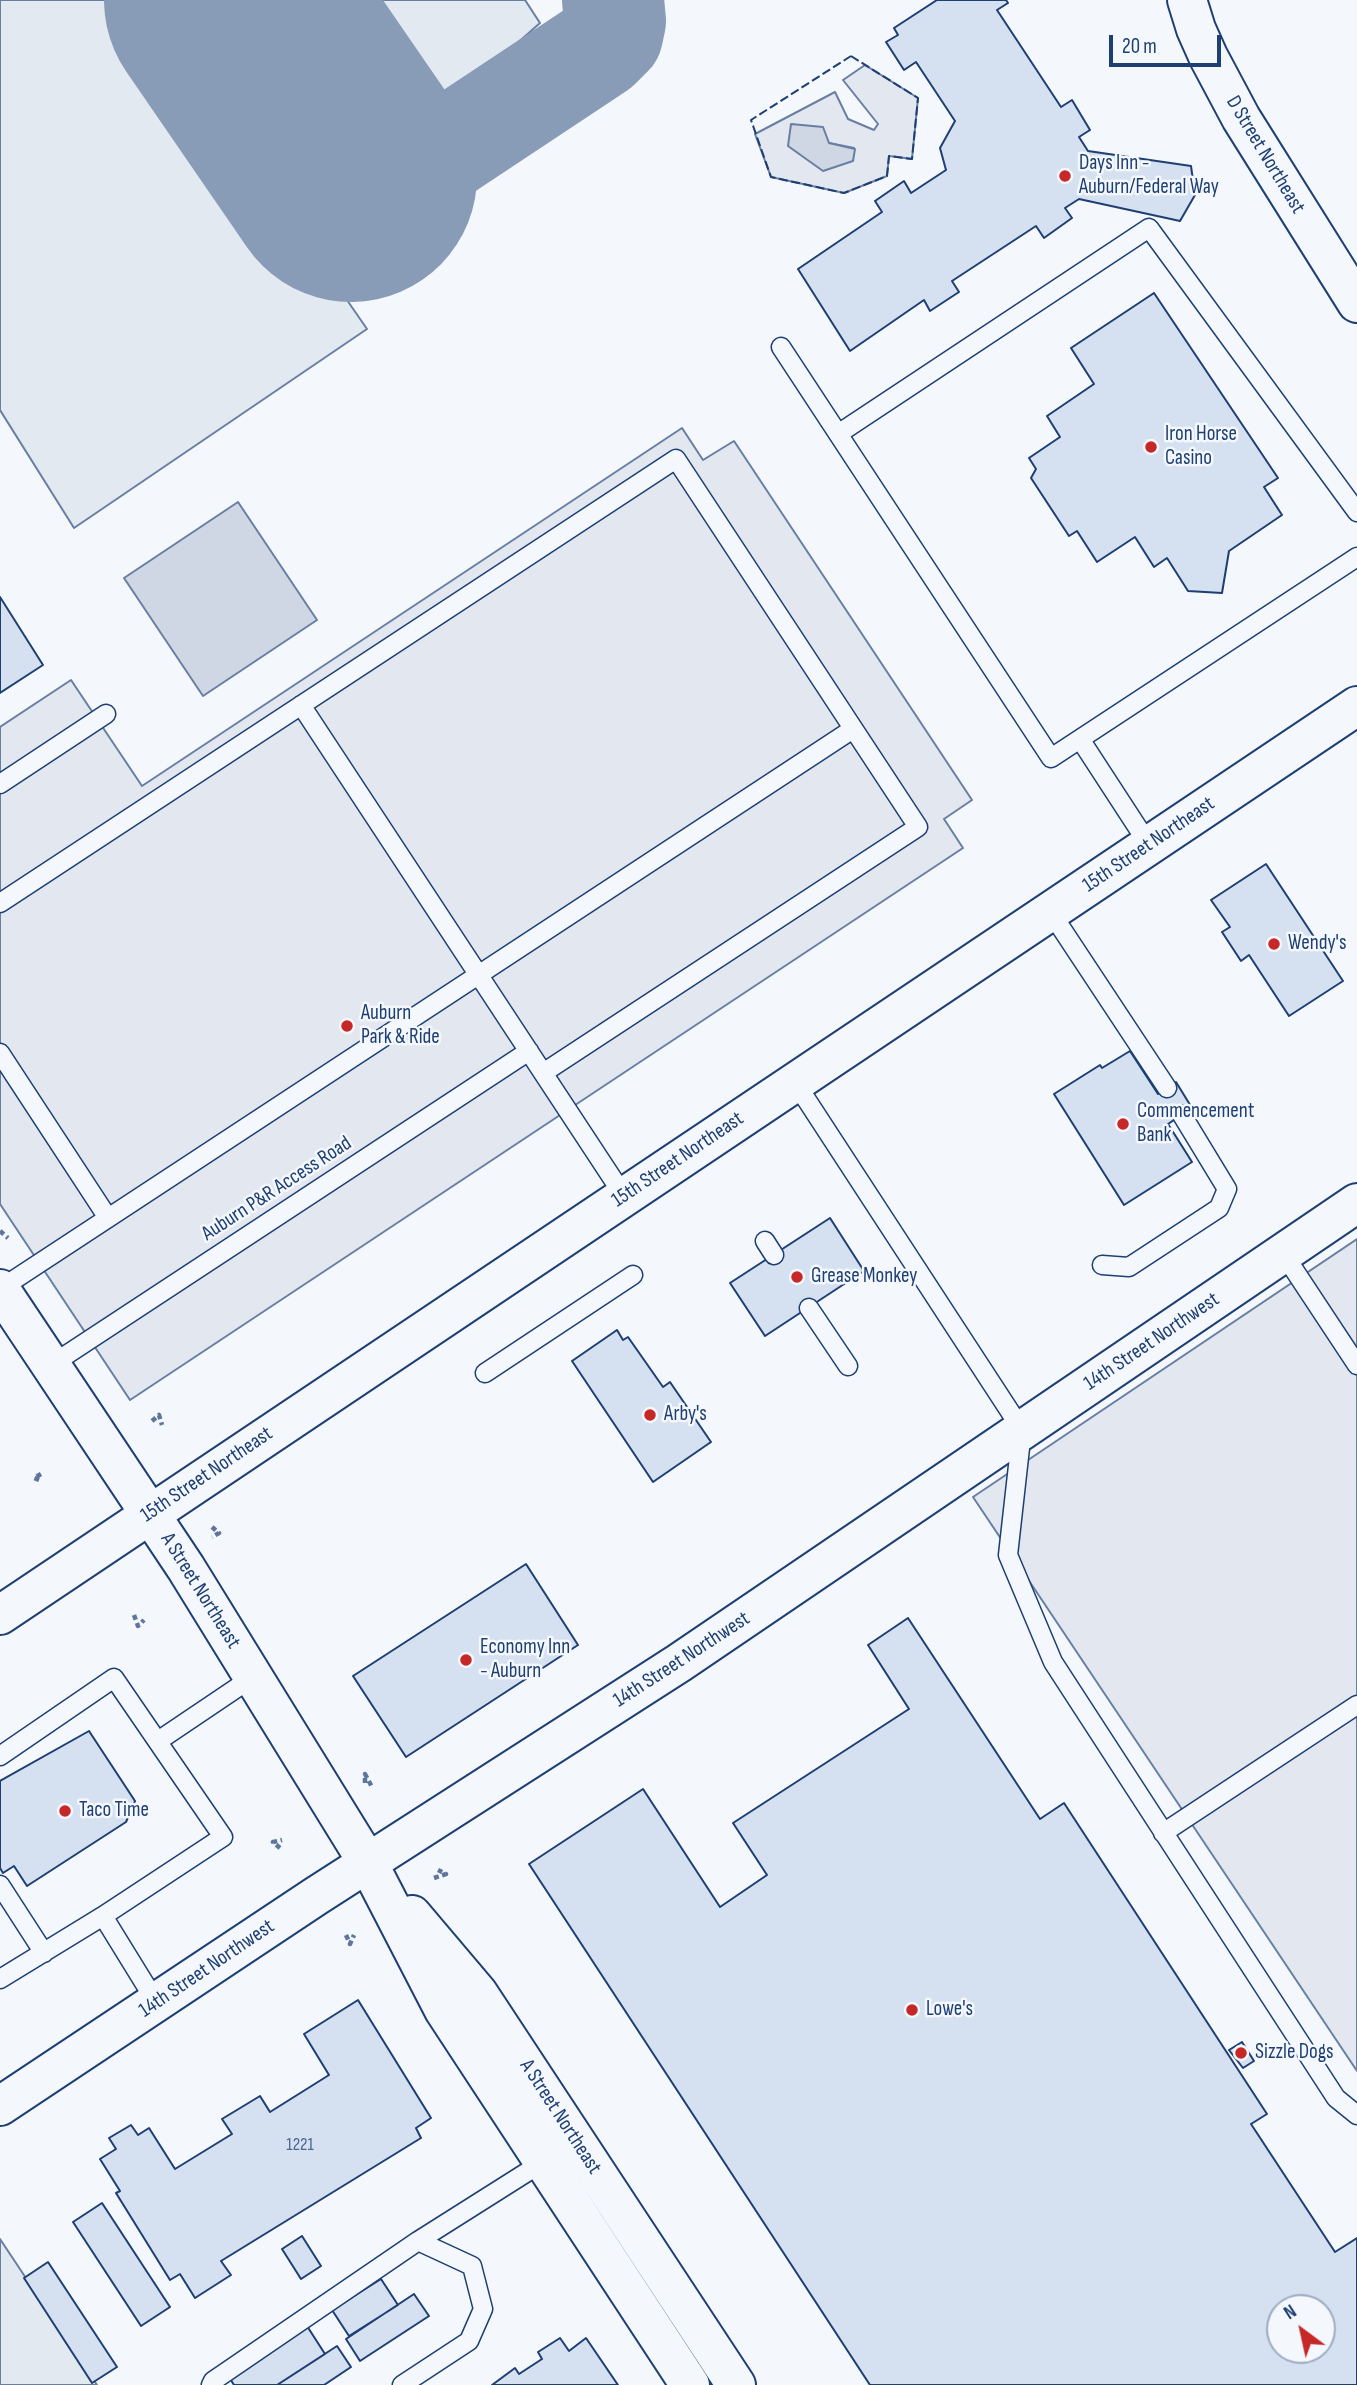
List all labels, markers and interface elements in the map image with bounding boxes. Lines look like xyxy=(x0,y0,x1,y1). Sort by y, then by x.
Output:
scale bar xyxy=(1112,21,1224,65)
text: 20 m xyxy=(1122,34,1157,59)
street label: D Street Northeast xyxy=(1220,92,1310,218)
place label: Days Inn - Auburn/Federal Way xyxy=(1079,151,1219,201)
marker: Days Inn - Auburn/Federal Way xyxy=(1057,168,1073,184)
place label: Iron Horse Casino xyxy=(1165,422,1237,472)
marker: Iron Horse Casino xyxy=(1143,439,1159,455)
street label: 15th Street Northeast xyxy=(1078,792,1220,898)
place label: Wendy's xyxy=(1288,931,1346,957)
marker: Wendy's xyxy=(1266,936,1282,952)
place label: Auburn Park & Ride xyxy=(361,1001,440,1051)
marker: Auburn Park & Ride xyxy=(339,1018,355,1034)
place label: Commencement Bank xyxy=(1137,1099,1254,1149)
street label: 15th Street Northeast xyxy=(607,1107,749,1213)
marker: Commencement Bank xyxy=(1115,1116,1131,1132)
street label: Auburn P&R Access Road xyxy=(197,1131,357,1247)
place label: Grease Monkey xyxy=(811,1264,917,1290)
marker: Grease Monkey xyxy=(789,1269,805,1285)
street label: 14th Street Northwest xyxy=(1080,1287,1224,1397)
place label: Arby's xyxy=(664,1402,707,1428)
marker: Arby's xyxy=(642,1407,658,1423)
street label: 15th Street Northeast xyxy=(136,1422,278,1528)
street label: A Street Northeast xyxy=(154,1529,246,1653)
street label: 14th Street Northwest xyxy=(609,1606,755,1714)
place label: Economy Inn - Auburn xyxy=(480,1635,570,1685)
marker: Economy Inn - Auburn xyxy=(458,1652,474,1668)
place label: Taco Time xyxy=(79,1798,149,1824)
marker: Taco Time xyxy=(57,1803,73,1819)
street label: 14th Street Northwest xyxy=(135,1914,279,2024)
place label: Lowe's xyxy=(926,1997,973,2023)
marker: Lowe's xyxy=(904,2002,920,2018)
place label: Sizzle Dogs xyxy=(1255,2040,1334,2066)
marker: Sizzle Dogs xyxy=(1233,2045,1249,2061)
street label: A Street Northeast xyxy=(514,2055,606,2179)
house number: 1221 xyxy=(286,2134,314,2156)
north arrow xyxy=(1266,2294,1336,2364)
text: N xyxy=(1280,2300,1301,2325)

